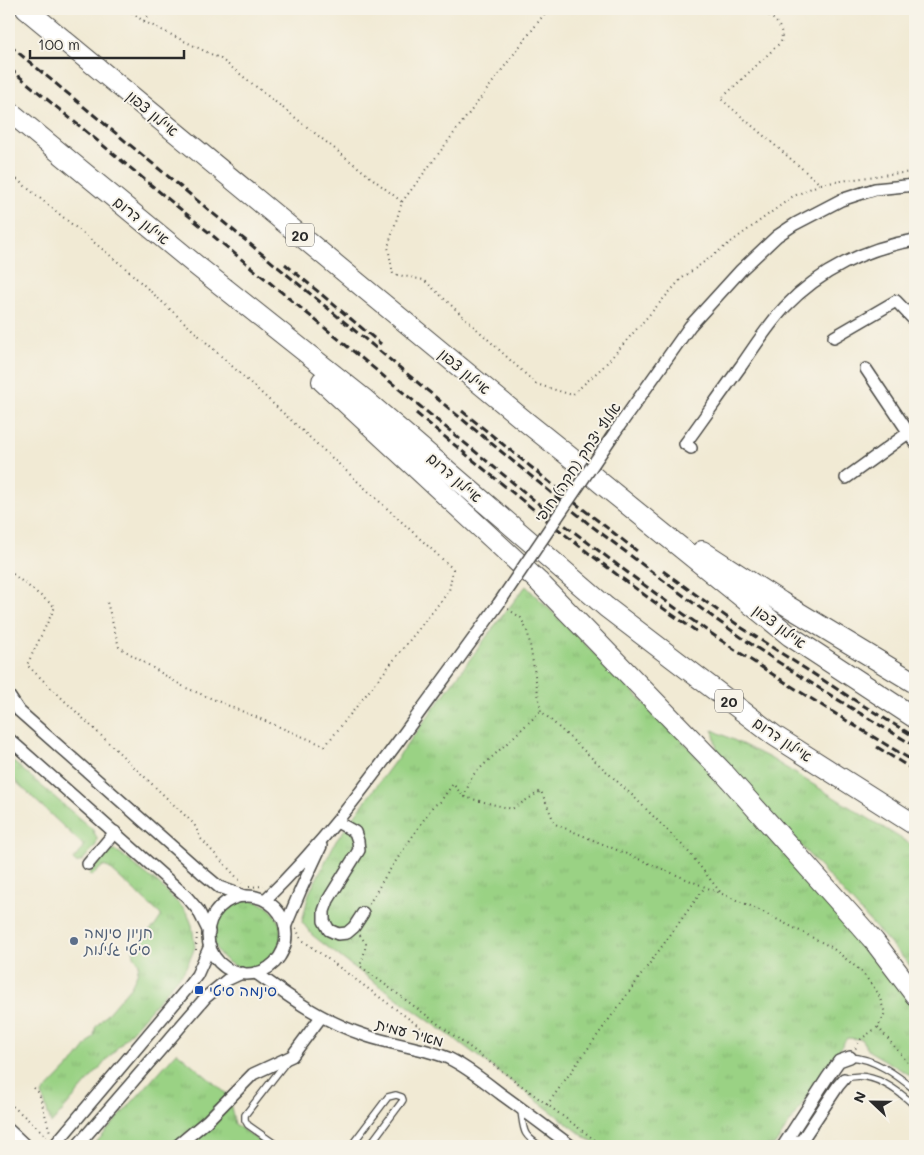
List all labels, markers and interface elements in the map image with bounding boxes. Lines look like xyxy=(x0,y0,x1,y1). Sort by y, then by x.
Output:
scale bar xyxy=(30,28,184,60)
text: 100 m xyxy=(38,34,80,54)
street label: איילון צפון xyxy=(122,86,183,141)
street label: איילון דרום xyxy=(110,191,174,249)
road number: 20 xyxy=(286,224,314,246)
street label: איילון צפון xyxy=(434,344,495,399)
street label: אלוף יצחק (חקה) חופי xyxy=(529,398,625,526)
street label: איילון דרום xyxy=(423,448,487,507)
street label: איילון צפון xyxy=(749,599,811,653)
road number: 20 xyxy=(715,689,743,712)
street label: איילון דרום xyxy=(750,712,816,766)
place label: חניון סינמה סיטי גלילות xyxy=(83,922,153,959)
marker: חניון סינמה סיטי גלילות xyxy=(68,935,80,947)
place label: סינמה סיטי xyxy=(209,980,277,1000)
marker: סינמה סיטי xyxy=(193,984,205,996)
street label: מאיר עמית xyxy=(373,1013,446,1051)
north arrow xyxy=(846,1078,896,1128)
text: N xyxy=(849,1088,870,1105)

